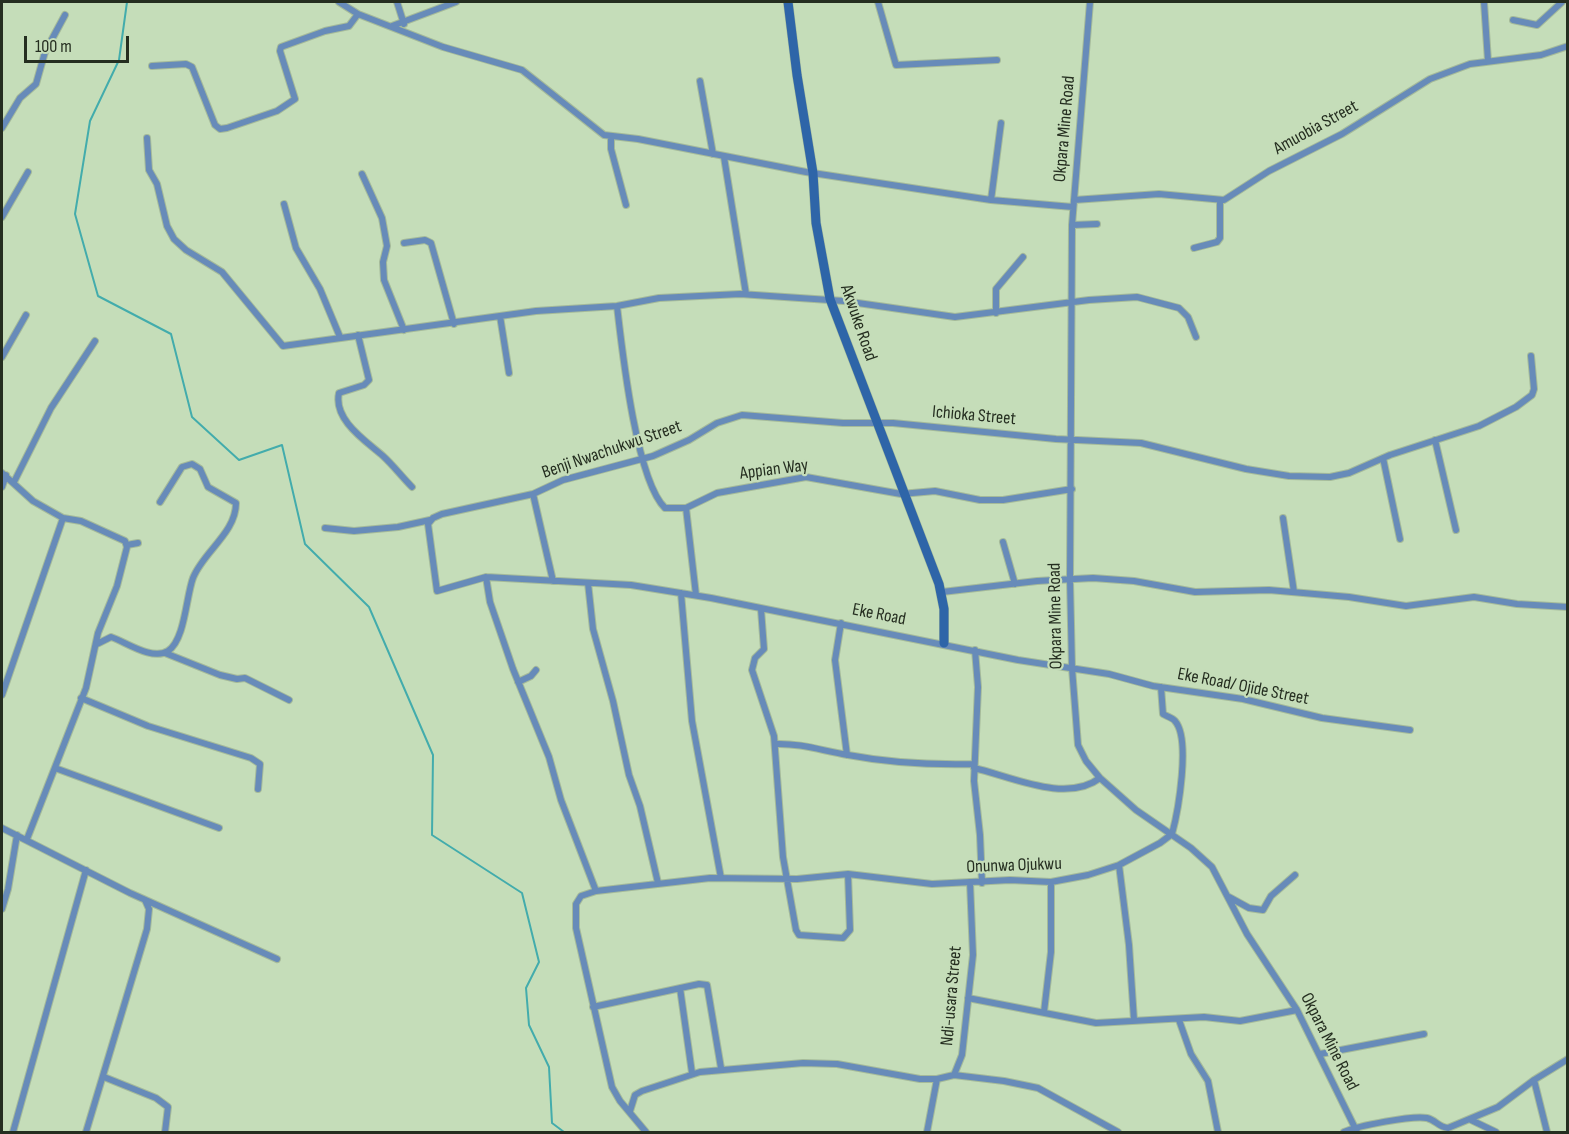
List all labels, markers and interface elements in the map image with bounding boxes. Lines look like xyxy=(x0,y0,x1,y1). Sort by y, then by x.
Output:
scale bar xyxy=(27,24,132,62)
text: 100 m xyxy=(35,36,72,57)
street label: Okpara Mine Road xyxy=(1050,75,1080,183)
street label: Amuobia Street xyxy=(1270,96,1362,160)
street label: Akwuke Road xyxy=(835,282,881,364)
street label: Ichioka Street xyxy=(931,402,1017,430)
street label: Benji Nwachukwu Street xyxy=(539,416,685,484)
street label: Appian Way xyxy=(739,455,809,485)
street label: Okpara Mine Road xyxy=(1044,563,1068,669)
street label: Eke Road xyxy=(850,599,908,631)
street label: Eke Road/ Ojide Street xyxy=(1176,664,1310,710)
street label: Onunwa Ojukwu xyxy=(966,854,1062,878)
street label: Ndi-usara Street xyxy=(937,945,967,1047)
street label: Okpara Mine Road xyxy=(1295,990,1363,1094)

